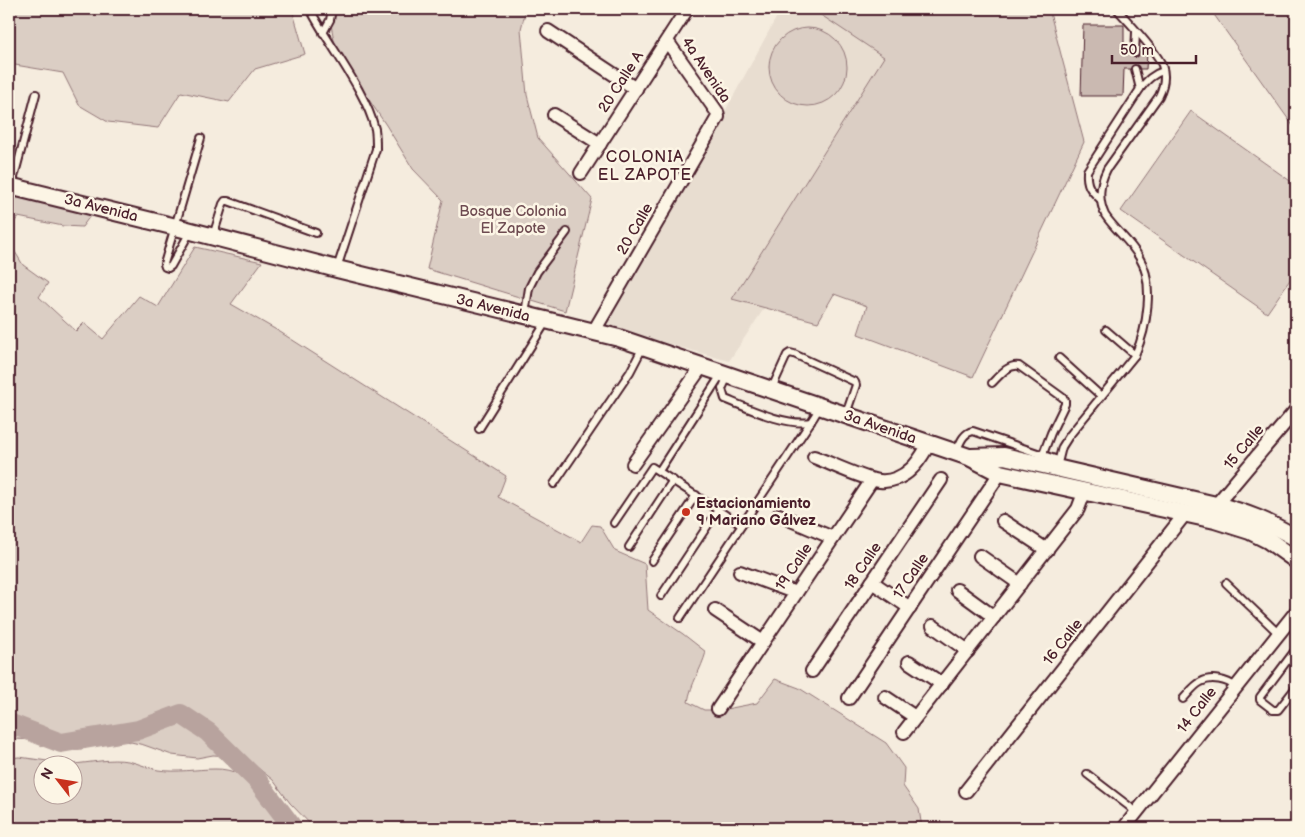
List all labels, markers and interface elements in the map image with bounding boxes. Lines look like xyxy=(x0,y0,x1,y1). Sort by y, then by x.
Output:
scale bar xyxy=(1112,32,1196,64)
street label: 4a Avenida xyxy=(677,33,735,107)
text: 50 m xyxy=(1120,41,1154,60)
street label: 20 Calle A xyxy=(594,47,648,116)
district label: COLONIA EL ZAPOTE xyxy=(598,148,692,185)
street label: 3a Avenida xyxy=(62,190,140,226)
street label: 20 Calle xyxy=(613,200,657,258)
park label: Bosque Colonia El Zapote xyxy=(459,202,567,238)
street label: 3a Avenida xyxy=(454,290,532,326)
street label: 3a Avenida xyxy=(841,406,919,448)
street label: 15 Calle xyxy=(1220,420,1268,473)
place label: Estacionamiento 9 Mariano Gálvez xyxy=(696,494,816,530)
marker: Estacionamiento 9 Mariano Gálvez xyxy=(680,506,692,518)
street label: 18 Calle xyxy=(840,539,886,593)
street label: 19 Calle xyxy=(771,540,817,594)
street label: 17 Calle xyxy=(889,549,933,602)
street label: 16 Calle xyxy=(1039,615,1087,669)
street label: 14 Calle xyxy=(1173,683,1221,737)
north arrow xyxy=(32,754,82,804)
text: N xyxy=(37,765,57,782)

